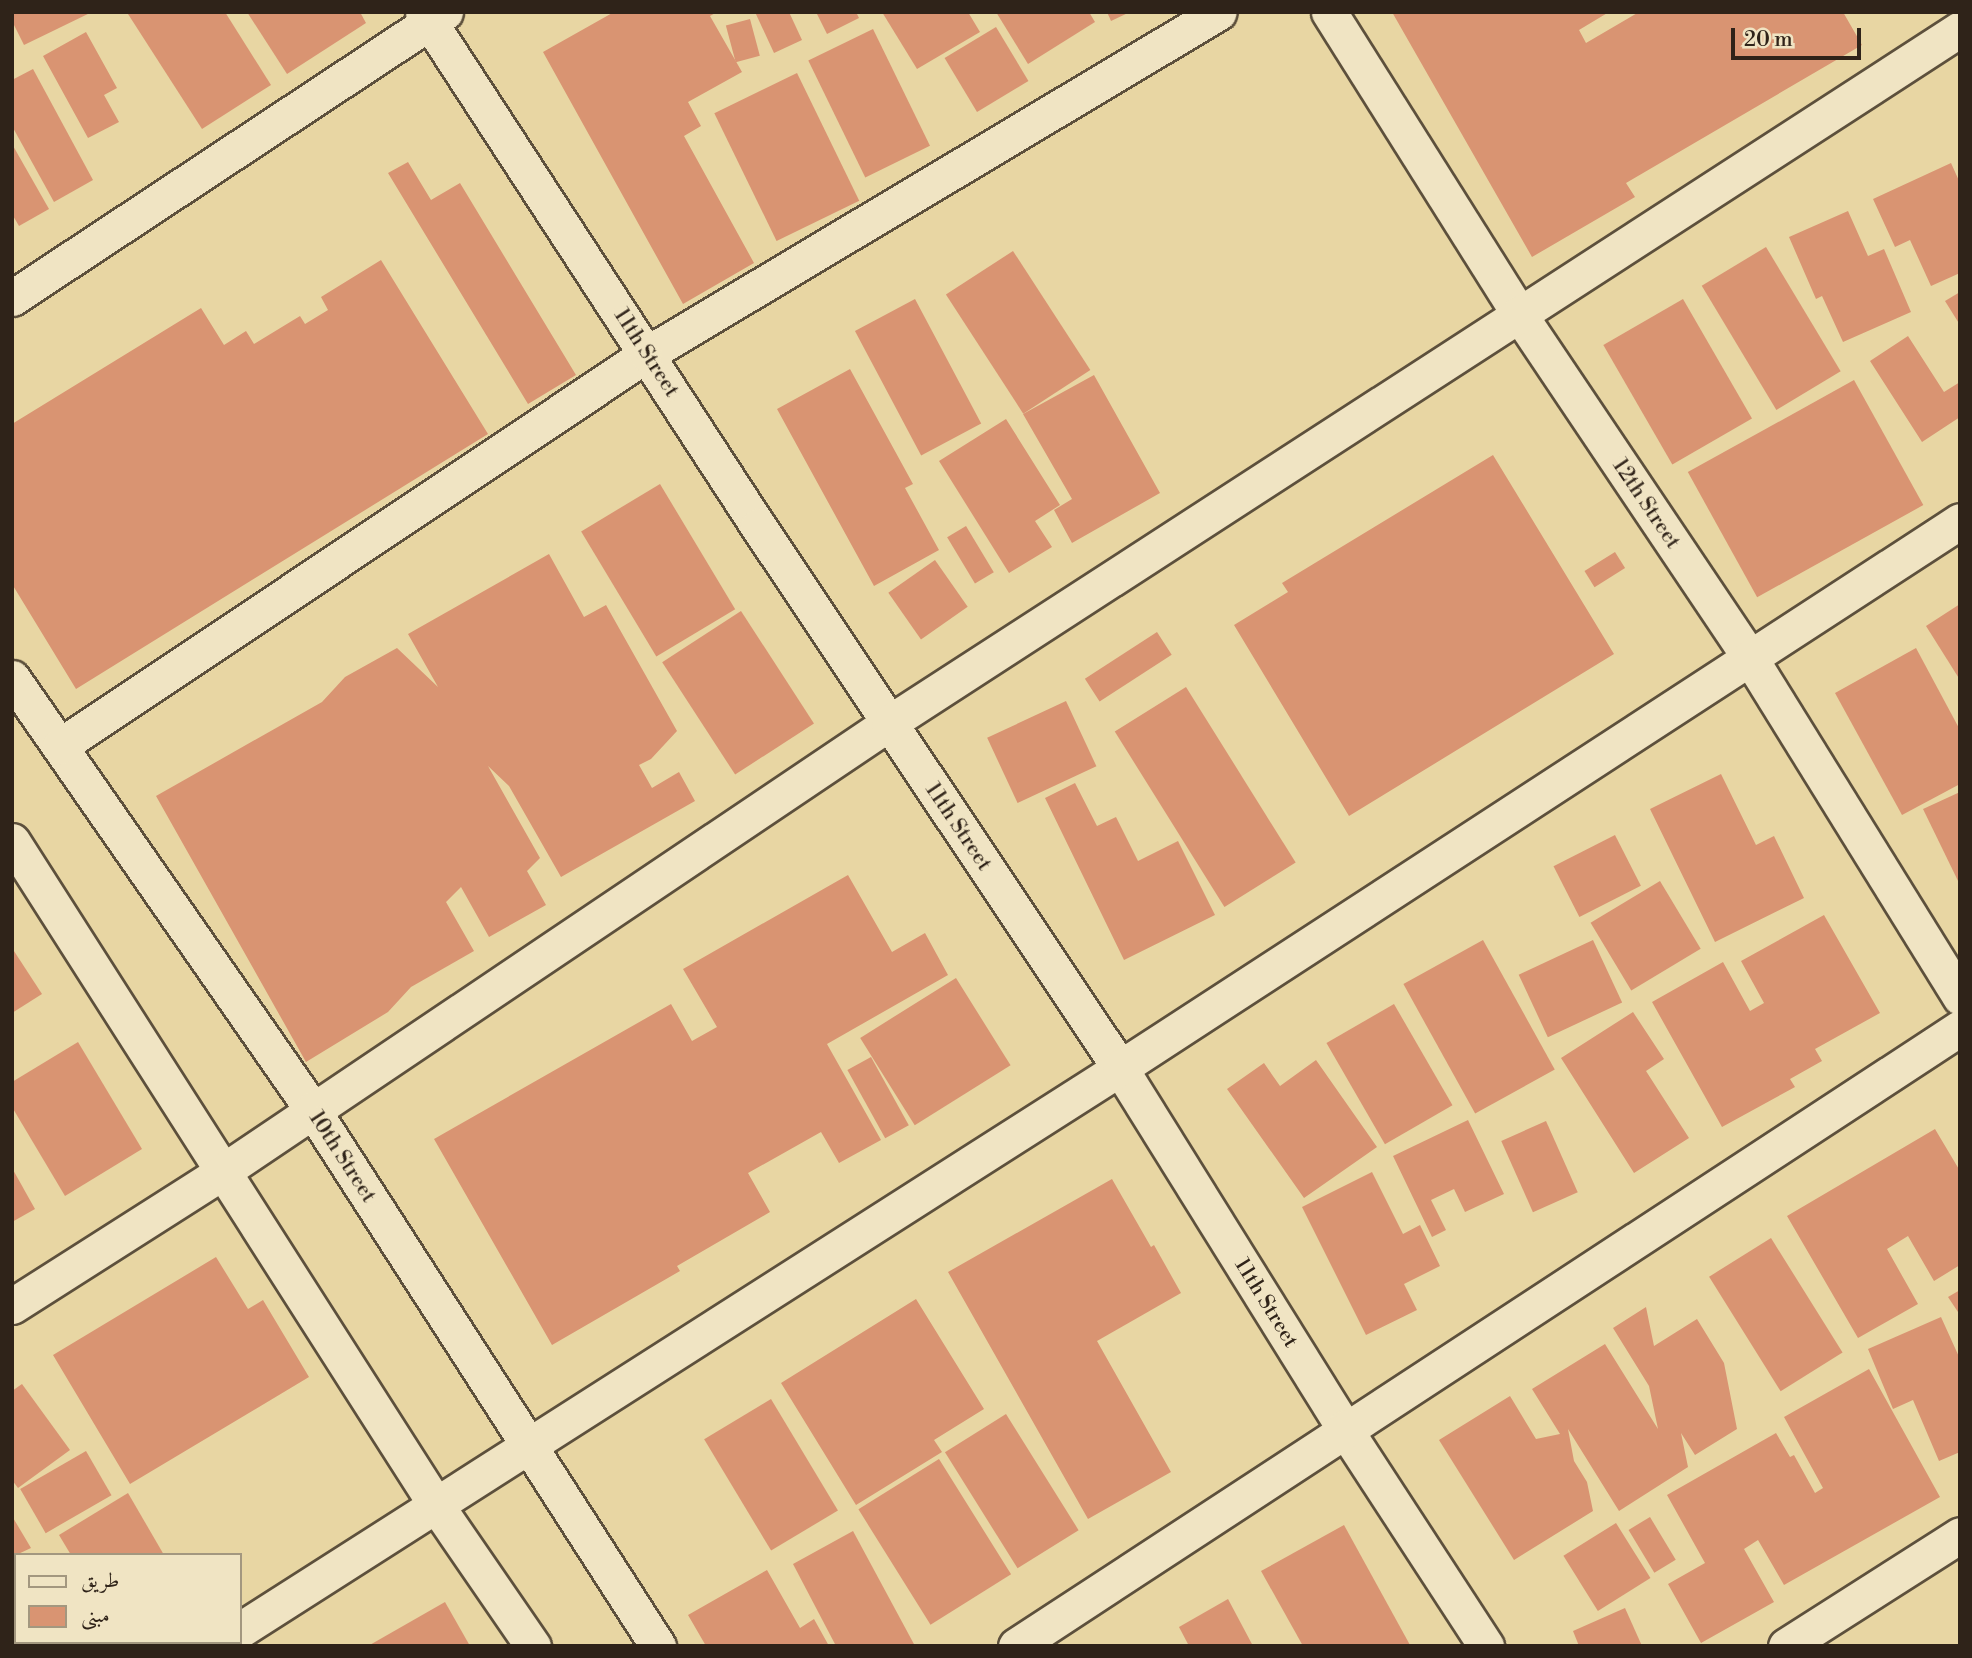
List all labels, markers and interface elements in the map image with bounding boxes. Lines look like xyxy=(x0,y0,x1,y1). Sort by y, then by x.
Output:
scale bar xyxy=(1734,14,1864,58)
text: 20 m xyxy=(1744,27,1793,53)
street label: 11th Street xyxy=(608,304,684,402)
street label: 12th Street xyxy=(1607,454,1685,554)
street label: 11th Street xyxy=(920,778,996,876)
street label: 10th Street xyxy=(303,1107,381,1207)
street label: 11th Street xyxy=(1229,1254,1303,1352)
legend xyxy=(14,1553,242,1644)
text: طريق xyxy=(81,1568,119,1594)
text: مبنى xyxy=(81,1603,110,1629)

